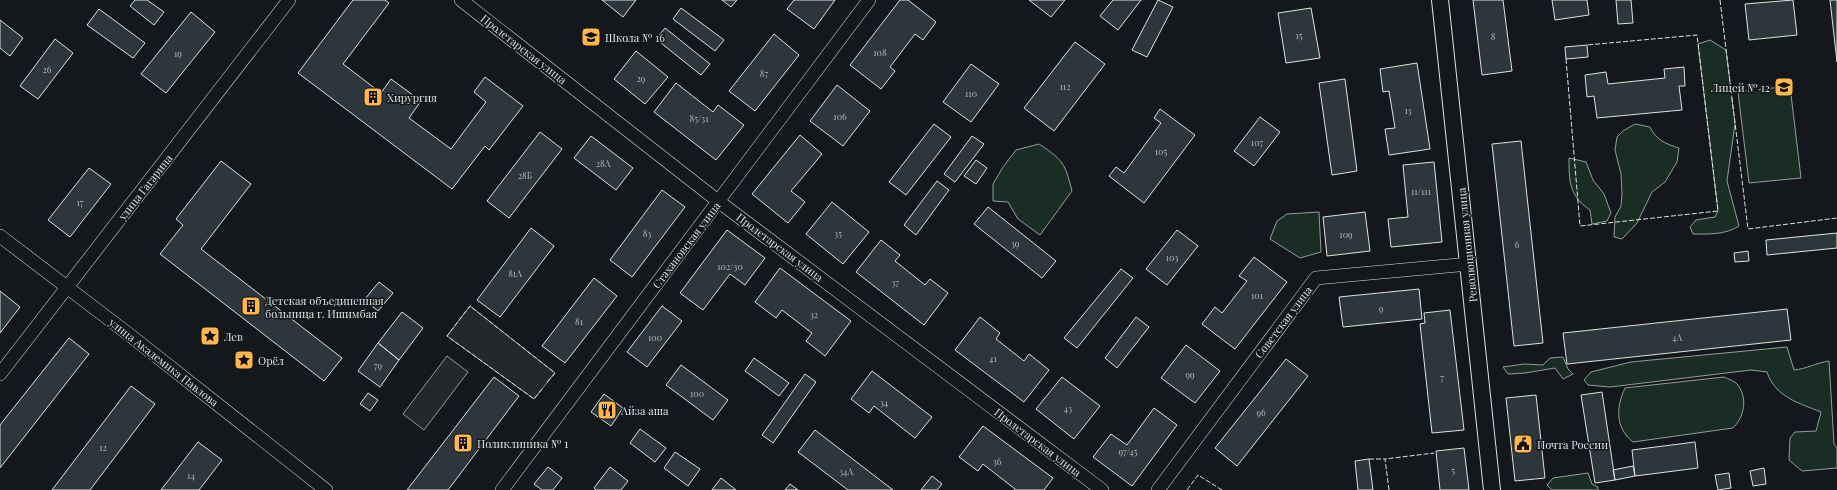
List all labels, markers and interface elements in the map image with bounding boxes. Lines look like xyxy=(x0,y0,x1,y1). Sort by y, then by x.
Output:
street label: Пролетарская улица xyxy=(478,11,570,88)
school or university icon: Школа № 16 xyxy=(580,26,602,48)
house number: 15 xyxy=(1296,29,1303,41)
place label: Школа № 16 xyxy=(605,30,665,45)
house number: 8 xyxy=(1491,30,1496,42)
house number: 108 xyxy=(873,46,887,58)
house number: 19 xyxy=(174,47,182,59)
house number: 26 xyxy=(43,63,52,75)
house number: 87 xyxy=(760,67,769,79)
house number: 29 xyxy=(637,72,646,84)
school or university icon: Лицей № 12 xyxy=(1773,76,1795,98)
house number: 112 xyxy=(1060,80,1070,92)
place label: Лицей № 12 xyxy=(1710,80,1770,95)
building icon: Хирургия xyxy=(362,86,384,108)
house number: 110 xyxy=(965,87,977,99)
place label: Хирургия xyxy=(387,90,437,105)
house number: 13 xyxy=(1404,104,1412,116)
house number: 106 xyxy=(833,110,847,122)
house number: 85/31 xyxy=(690,112,709,124)
house number: 107 xyxy=(1251,136,1264,148)
house number: 105 xyxy=(1155,145,1167,157)
street label: улица Гагарина xyxy=(114,151,176,224)
house number: 28А xyxy=(596,157,611,169)
house number: 28Б xyxy=(518,169,532,181)
house number: 11/111 xyxy=(1411,185,1432,197)
street label: Революционная улица xyxy=(1453,187,1480,303)
house number: 17 xyxy=(77,196,84,208)
street label: Стахановская улица xyxy=(649,198,724,291)
street label: Пролетарская улица xyxy=(734,209,827,285)
house number: 83 xyxy=(643,227,651,239)
house number: 35 xyxy=(834,227,842,239)
house number: 109 xyxy=(1339,228,1353,240)
house number: 39 xyxy=(1011,237,1020,249)
house number: 6 xyxy=(1515,238,1520,250)
house number: 103 xyxy=(1166,251,1178,263)
house number: 102/30 xyxy=(717,260,743,272)
house number: 81А xyxy=(508,267,522,279)
house number: 37 xyxy=(891,276,899,288)
street label: Советская улица xyxy=(1251,282,1315,361)
house number: 101 xyxy=(1251,289,1264,301)
place label: Детская объединенная больница г. Ишимбая xyxy=(265,293,384,321)
building icon: Детская объединенная больница г. Ишимбая xyxy=(240,295,262,317)
house number: 9 xyxy=(1379,302,1384,314)
house number: 32 xyxy=(810,308,818,320)
street label: улица Академика Павлова xyxy=(105,314,222,410)
house number: 81 xyxy=(575,315,584,327)
place icon: Лев xyxy=(199,325,221,347)
place label: Лев xyxy=(223,329,243,344)
house number: 100 xyxy=(648,331,662,343)
house number: 4А xyxy=(1672,331,1682,343)
place icon: Орёл xyxy=(233,349,255,371)
house number: 41 xyxy=(989,352,998,364)
place label: Орёл xyxy=(258,353,284,368)
house number: 79 xyxy=(374,359,383,371)
house number: 99 xyxy=(1185,368,1195,380)
house number: 7 xyxy=(1440,371,1444,383)
house number: 100 xyxy=(690,387,704,399)
house number: 34 xyxy=(880,396,889,408)
restaurant icon: Айза аша xyxy=(596,399,618,421)
house number: 43 xyxy=(1064,402,1072,414)
place label: Айза аша xyxy=(620,403,669,418)
street label: Пролетарская улица xyxy=(992,404,1085,480)
house number: 96 xyxy=(1256,406,1266,418)
building icon: Поликлиника № 1 xyxy=(452,432,474,454)
public building icon: Почта России xyxy=(1512,433,1534,455)
place label: Поликлиника № 1 xyxy=(477,436,568,451)
place label: Почта России xyxy=(1537,437,1608,452)
house number: 12 xyxy=(99,441,107,453)
house number: 97/45 xyxy=(1118,445,1138,457)
house number: 36 xyxy=(993,455,1002,467)
house number: 5 xyxy=(1451,464,1455,476)
house number: 34А xyxy=(839,465,853,477)
house number: 14 xyxy=(187,469,195,481)

